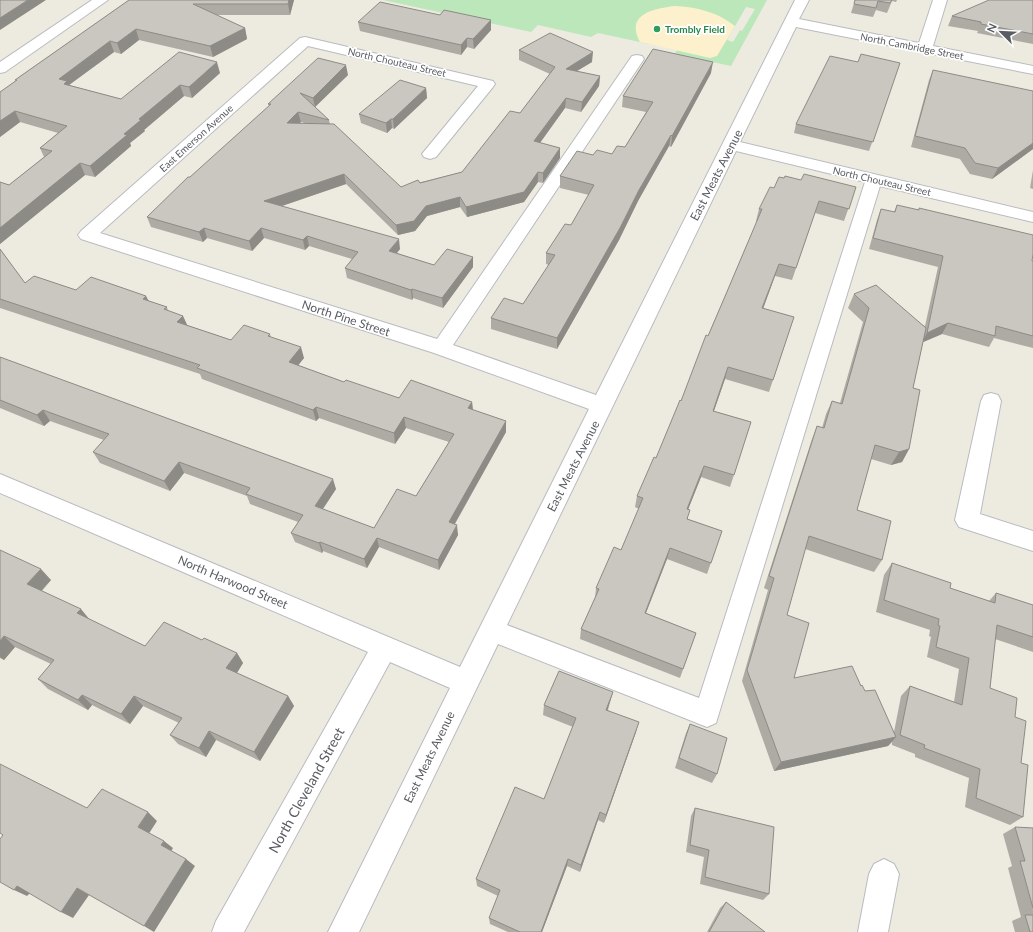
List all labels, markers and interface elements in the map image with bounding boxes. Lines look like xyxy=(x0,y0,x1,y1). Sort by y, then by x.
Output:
north arrow xyxy=(981,12,1021,52)
text: N xyxy=(984,21,999,34)
place label: Trombly Field xyxy=(665,23,725,35)
marker: Trombly Field xyxy=(652,24,662,34)
street label: North Cambridge Street xyxy=(859,30,965,62)
street label: North Chouteau Street xyxy=(347,45,448,79)
street label: East Emerson Avenue xyxy=(157,102,235,174)
street label: East Meats Avenue xyxy=(687,127,745,223)
street label: North Chouteau Street xyxy=(832,164,933,198)
street label: North Pine Street xyxy=(300,297,393,340)
street label: East Meats Avenue xyxy=(544,418,602,514)
street label: North Harwood Street xyxy=(176,552,291,612)
street label: East Meats Avenue xyxy=(400,709,458,805)
street label: North Cleveland Street xyxy=(264,724,348,856)

